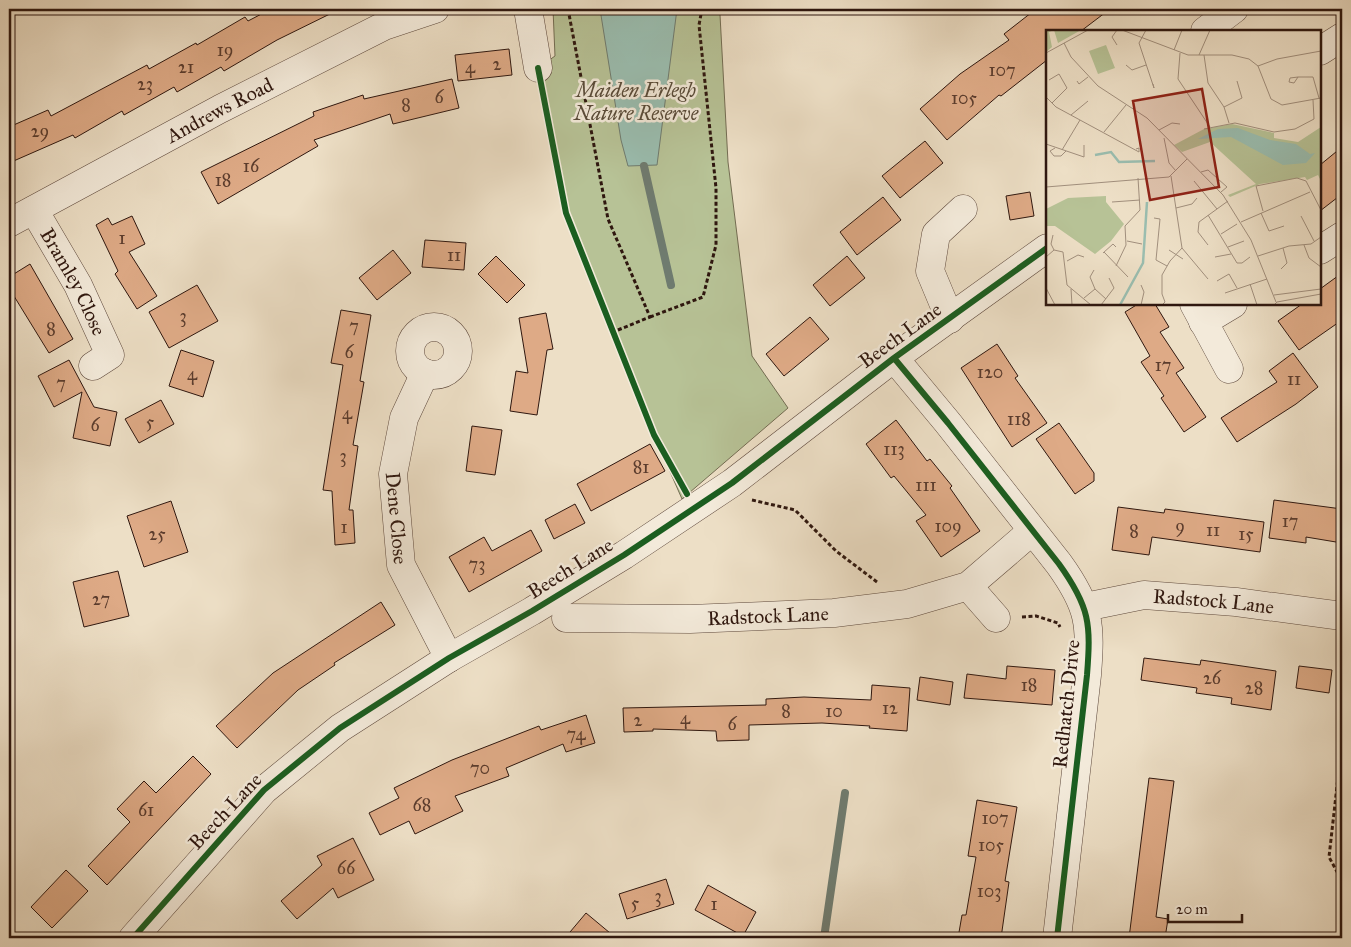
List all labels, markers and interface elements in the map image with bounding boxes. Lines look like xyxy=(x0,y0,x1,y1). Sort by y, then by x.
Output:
inset map xyxy=(1046,30,1321,305)
house number: 19 xyxy=(217,39,233,61)
house number: 2 xyxy=(493,53,502,75)
house number: 21 xyxy=(178,56,194,78)
house number: 4 xyxy=(465,56,476,78)
house number: 107 xyxy=(988,59,1016,81)
street label: Andrews Road xyxy=(161,72,277,148)
house number: 23 xyxy=(137,73,153,95)
park label: Maiden Erlegh Nature Reserve xyxy=(573,78,699,125)
house number: 6 xyxy=(434,86,444,108)
house number: 105 xyxy=(951,87,978,109)
house number: 8 xyxy=(401,94,411,116)
house number: 29 xyxy=(31,120,49,142)
house number: 16 xyxy=(243,155,260,177)
house number: 18 xyxy=(215,169,231,191)
street label: Bramley Close xyxy=(35,224,111,339)
house number: 1 xyxy=(118,227,126,249)
house number: 11 xyxy=(447,244,461,266)
street label: Beech Lane xyxy=(854,297,946,373)
house number: 3 xyxy=(179,305,187,327)
house number: 7 xyxy=(349,315,359,337)
house number: 8 xyxy=(46,318,56,340)
house number: 6 xyxy=(344,341,354,363)
house number: 17 xyxy=(1155,354,1171,376)
house number: 120 xyxy=(977,361,1003,383)
house number: 4 xyxy=(187,363,198,385)
house number: 11 xyxy=(1287,368,1301,390)
house number: 7 xyxy=(56,372,66,394)
house number: 4 xyxy=(342,402,353,424)
house number: 118 xyxy=(1007,408,1031,430)
house number: 5 xyxy=(146,411,155,433)
house number: 6 xyxy=(90,414,100,436)
house number: 113 xyxy=(883,438,905,460)
house number: 3 xyxy=(339,445,347,467)
house number: 81 xyxy=(633,456,649,478)
street label: Dene Close xyxy=(381,471,413,565)
house number: 111 xyxy=(915,474,937,496)
house number: 17 xyxy=(1282,510,1298,532)
house number: 109 xyxy=(934,515,962,537)
house number: 9 xyxy=(1175,515,1185,537)
house number: 1 xyxy=(340,516,348,538)
house number: 11 xyxy=(1206,519,1220,541)
house number: 8 xyxy=(1129,520,1139,542)
house number: 25 xyxy=(148,523,166,545)
house number: 15 xyxy=(1238,523,1254,545)
street label: Beech Lane xyxy=(523,532,617,604)
house number: 73 xyxy=(469,553,485,575)
street label: Radstock Lane xyxy=(1152,584,1276,619)
house number: 27 xyxy=(92,588,110,610)
street label: Radstock Lane xyxy=(707,601,829,630)
street label: Redhatch Drive xyxy=(1047,639,1085,769)
house number: 26 xyxy=(1203,667,1222,689)
house number: 18 xyxy=(1021,674,1037,696)
house number: 28 xyxy=(1245,677,1263,699)
house number: 12 xyxy=(882,697,898,719)
house number: 8 xyxy=(781,700,791,722)
house number: 10 xyxy=(825,700,843,722)
house number: 4 xyxy=(680,707,691,729)
house number: 2 xyxy=(634,709,643,731)
house number: 6 xyxy=(727,713,737,735)
house number: 74 xyxy=(566,723,587,745)
house number: 70 xyxy=(470,757,490,779)
street label: Beech Lane xyxy=(183,768,267,854)
house number: 68 xyxy=(413,794,431,816)
house number: 61 xyxy=(138,799,154,821)
house number: 107 xyxy=(981,807,1009,829)
house number: 105 xyxy=(978,834,1005,856)
house number: 66 xyxy=(337,857,356,879)
house number: 103 xyxy=(977,880,1001,902)
house number: 3 xyxy=(654,885,662,907)
house number: 5 xyxy=(631,892,640,914)
scale bar xyxy=(1168,892,1242,924)
house number: 1 xyxy=(710,893,718,915)
text: 20 m xyxy=(1176,900,1208,918)

